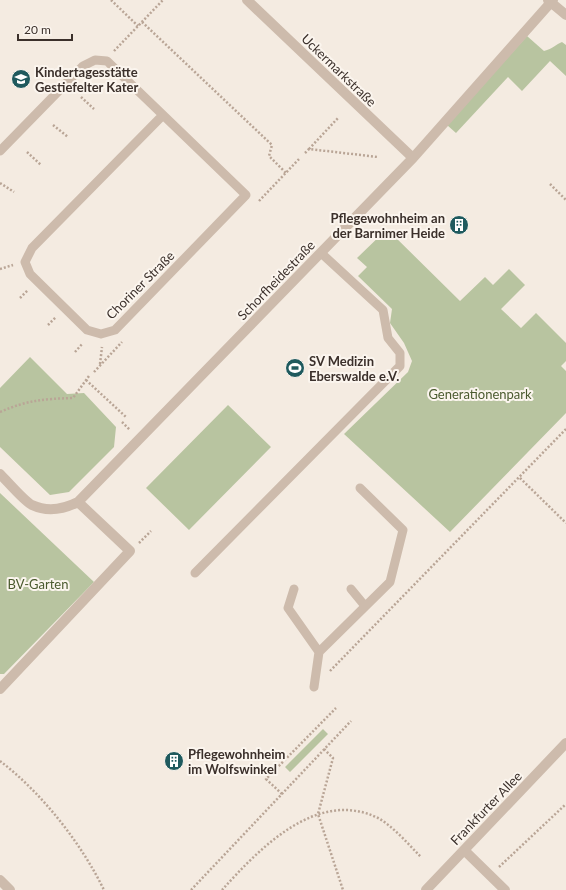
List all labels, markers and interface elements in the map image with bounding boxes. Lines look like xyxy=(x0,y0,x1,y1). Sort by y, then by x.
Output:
scale bar xyxy=(18,16,72,42)
text: 20 m xyxy=(24,22,51,37)
street label: Uckermarkstraße xyxy=(298,30,380,110)
place label: Kindertagesstätte Gestiefelter Kater xyxy=(35,64,138,95)
school or university icon: Kindertagesstätte Gestiefelter Kater xyxy=(10,68,32,90)
place label: Pflegewohnheim an der Barnimer Heide xyxy=(330,210,445,241)
building icon: Pflegewohnheim an der Barnimer Heide xyxy=(448,214,470,236)
street label: Schorfheidestraße xyxy=(234,237,318,323)
street label: Choriner Straße xyxy=(103,247,178,322)
place label: SV Medizin Eberswalde e.V. xyxy=(309,353,399,384)
sports icon: SV Medizin Eberswalde e.V. xyxy=(284,357,306,379)
park label: Generationenpark xyxy=(428,386,532,402)
park label: BV-Garten xyxy=(8,576,68,592)
place label: Pflegewohnheim im Wolfswinkel xyxy=(188,746,286,777)
building icon: Pflegewohnheim im Wolfswinkel xyxy=(163,750,185,772)
street label: Frankfurter Allee xyxy=(447,768,525,848)

